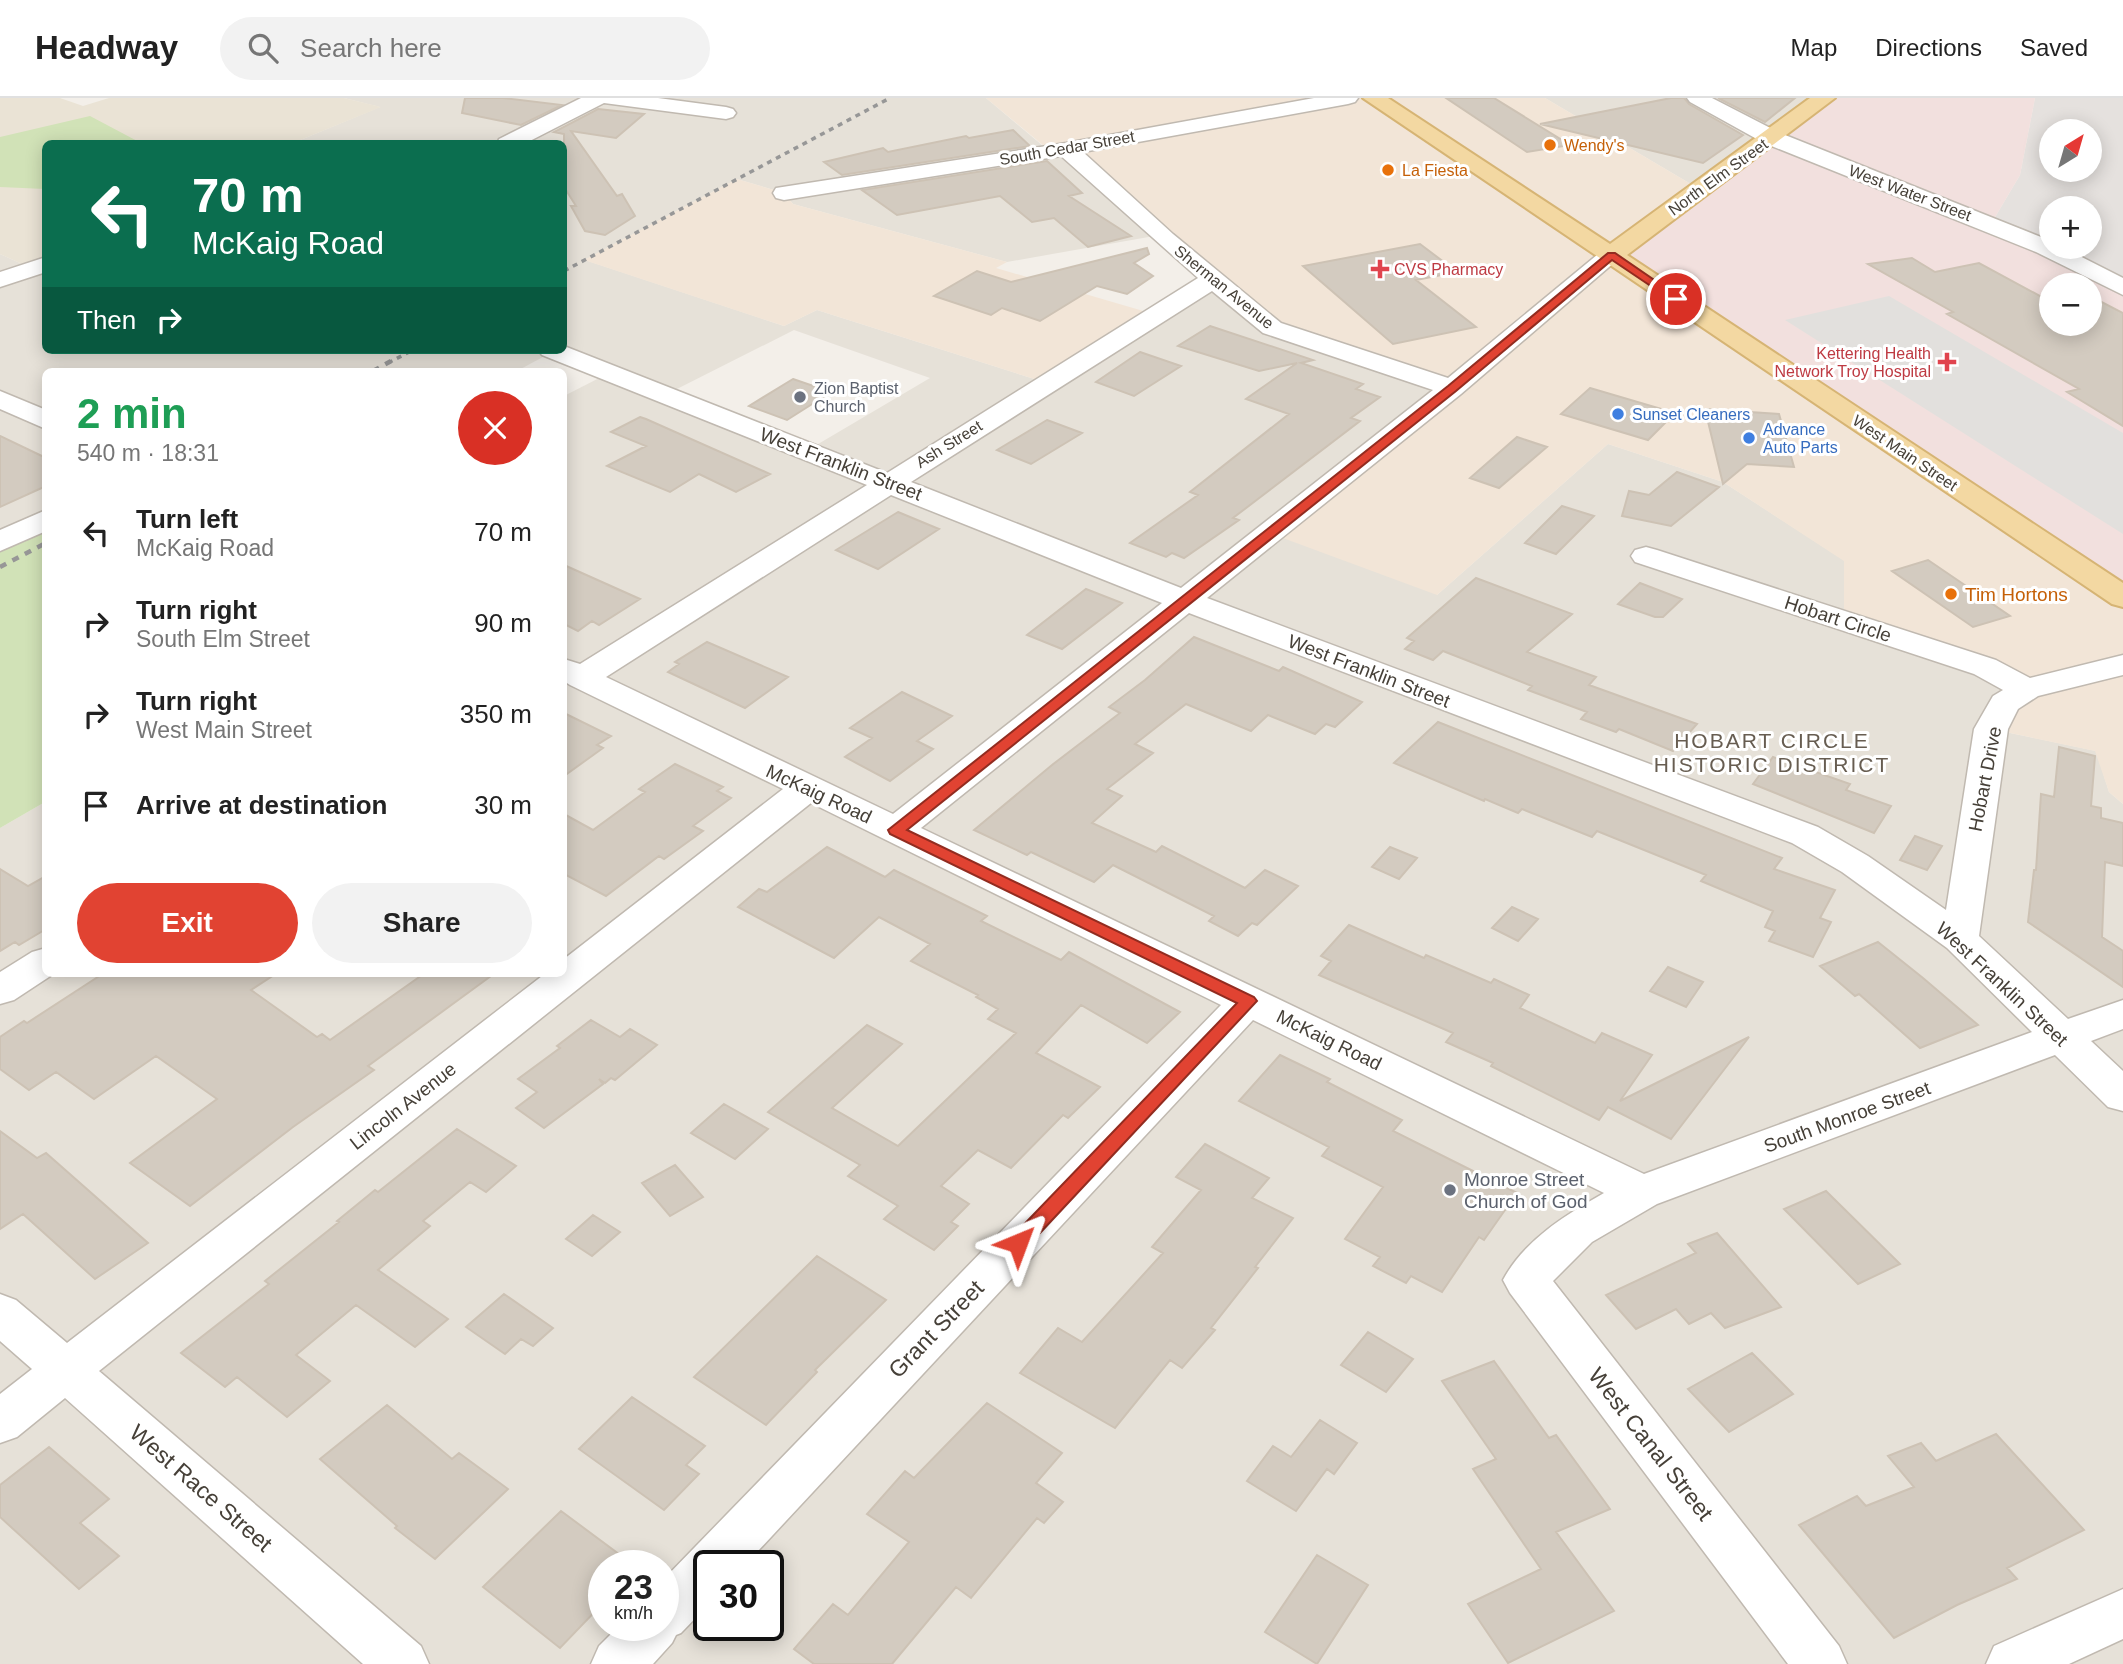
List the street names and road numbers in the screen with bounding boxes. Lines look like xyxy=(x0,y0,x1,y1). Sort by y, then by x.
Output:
street label: South Cedar Street xyxy=(998,128,1136,168)
street label: North Elm Street xyxy=(1665,135,1771,219)
street label: West Water Street xyxy=(1846,162,1974,224)
street label: Sherman Avenue xyxy=(1171,242,1277,332)
street label: West Main Street xyxy=(1850,412,1961,495)
street label: Ash Street xyxy=(913,417,986,471)
street label: West Franklin Street xyxy=(757,423,926,505)
street label: Hobart Circle xyxy=(1782,592,1894,646)
street label: West Franklin Street xyxy=(1285,630,1454,712)
street label: Hobart Drive xyxy=(1965,725,2005,833)
street label: McKaig Road xyxy=(763,760,875,828)
street label: West Franklin Street xyxy=(1932,918,2072,1051)
street label: McKaig Road xyxy=(1273,1006,1385,1074)
street label: Lincoln Avenue xyxy=(346,1058,460,1154)
street label: South Monroe Street xyxy=(1761,1077,1934,1157)
street label: Grant Street xyxy=(883,1274,989,1383)
street label: West Canal Street xyxy=(1583,1363,1719,1526)
street label: West Race Street xyxy=(125,1419,278,1557)

